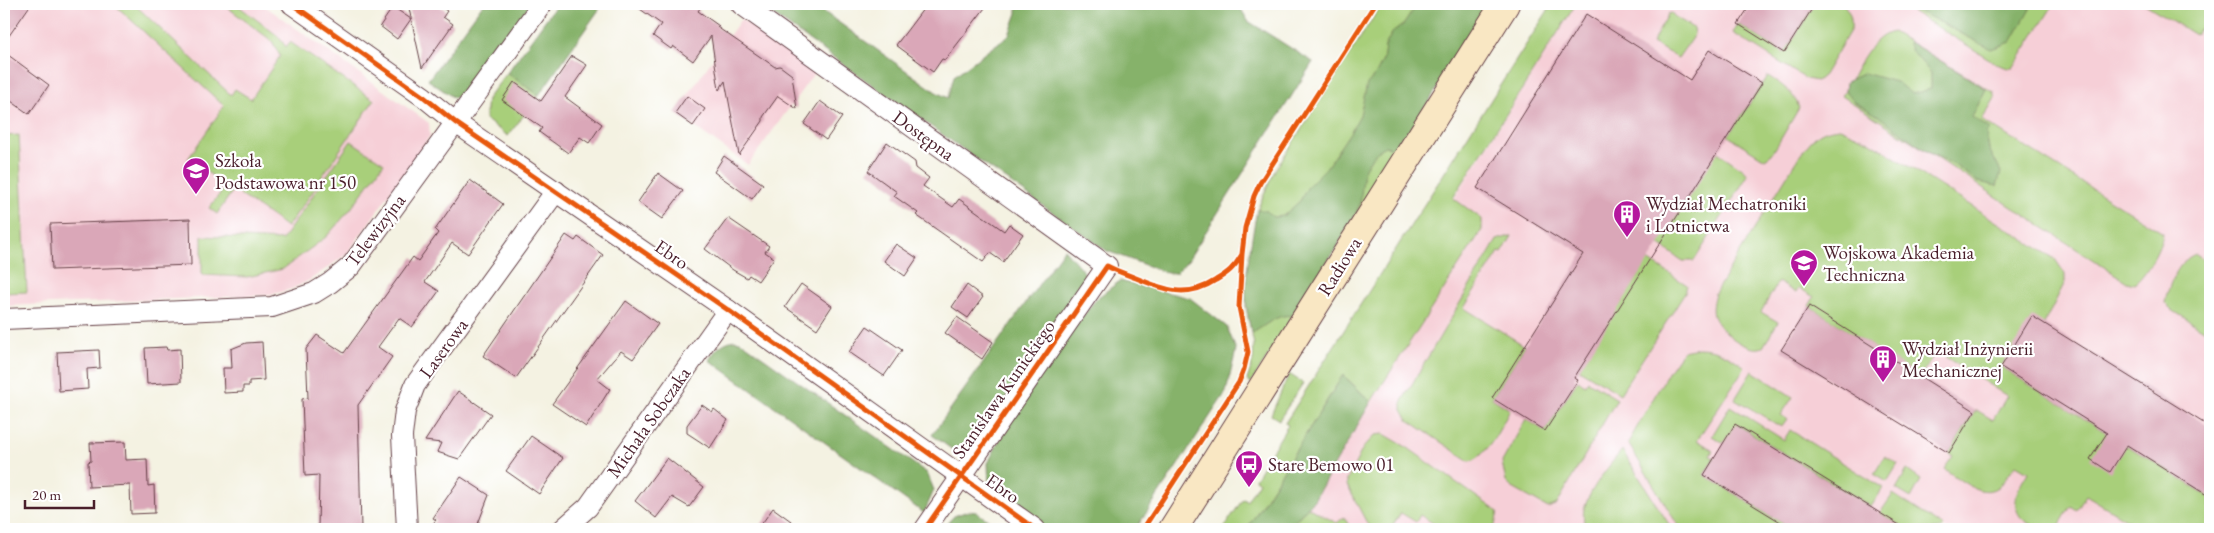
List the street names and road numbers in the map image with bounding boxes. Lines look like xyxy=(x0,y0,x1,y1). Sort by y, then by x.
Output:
street label: Dostępna xyxy=(888,105,960,167)
street label: Telewizyjna xyxy=(340,188,411,272)
street label: Radiowa xyxy=(1312,232,1367,300)
street label: Ebro xyxy=(650,234,694,275)
street label: Laserowa xyxy=(413,313,474,383)
street label: Stanisława Kunickiego xyxy=(946,315,1061,464)
street label: Michała Sobczaka xyxy=(601,361,696,483)
street label: Ebro xyxy=(981,468,1025,509)

